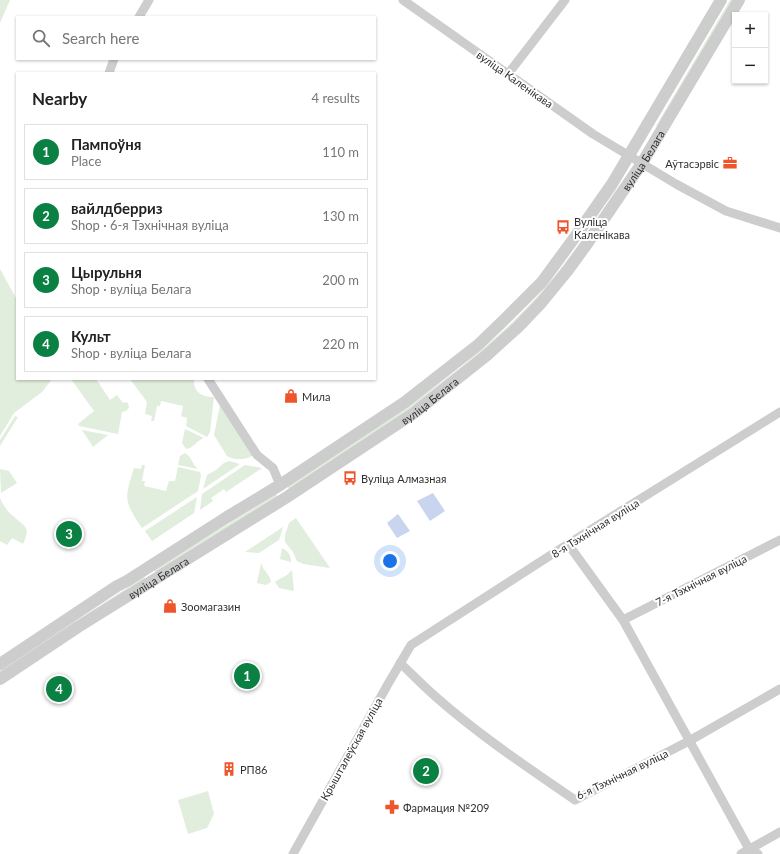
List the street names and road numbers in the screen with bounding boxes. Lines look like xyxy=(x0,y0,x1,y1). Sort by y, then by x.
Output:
street label: вуліца Каленікава xyxy=(474,48,556,110)
street label: вуліца Белага xyxy=(619,128,667,193)
street label: вуліца Белага xyxy=(398,374,461,426)
street label: 8-я Тэхнічная вуліца xyxy=(549,496,641,560)
street label: 7-я Тэхнічная вуліца xyxy=(653,551,749,609)
street label: вуліца Белага xyxy=(125,553,191,601)
street label: Крышталеўская вуліца xyxy=(317,695,385,803)
street label: 6-я Тэхнічная вуліца xyxy=(574,746,670,802)

